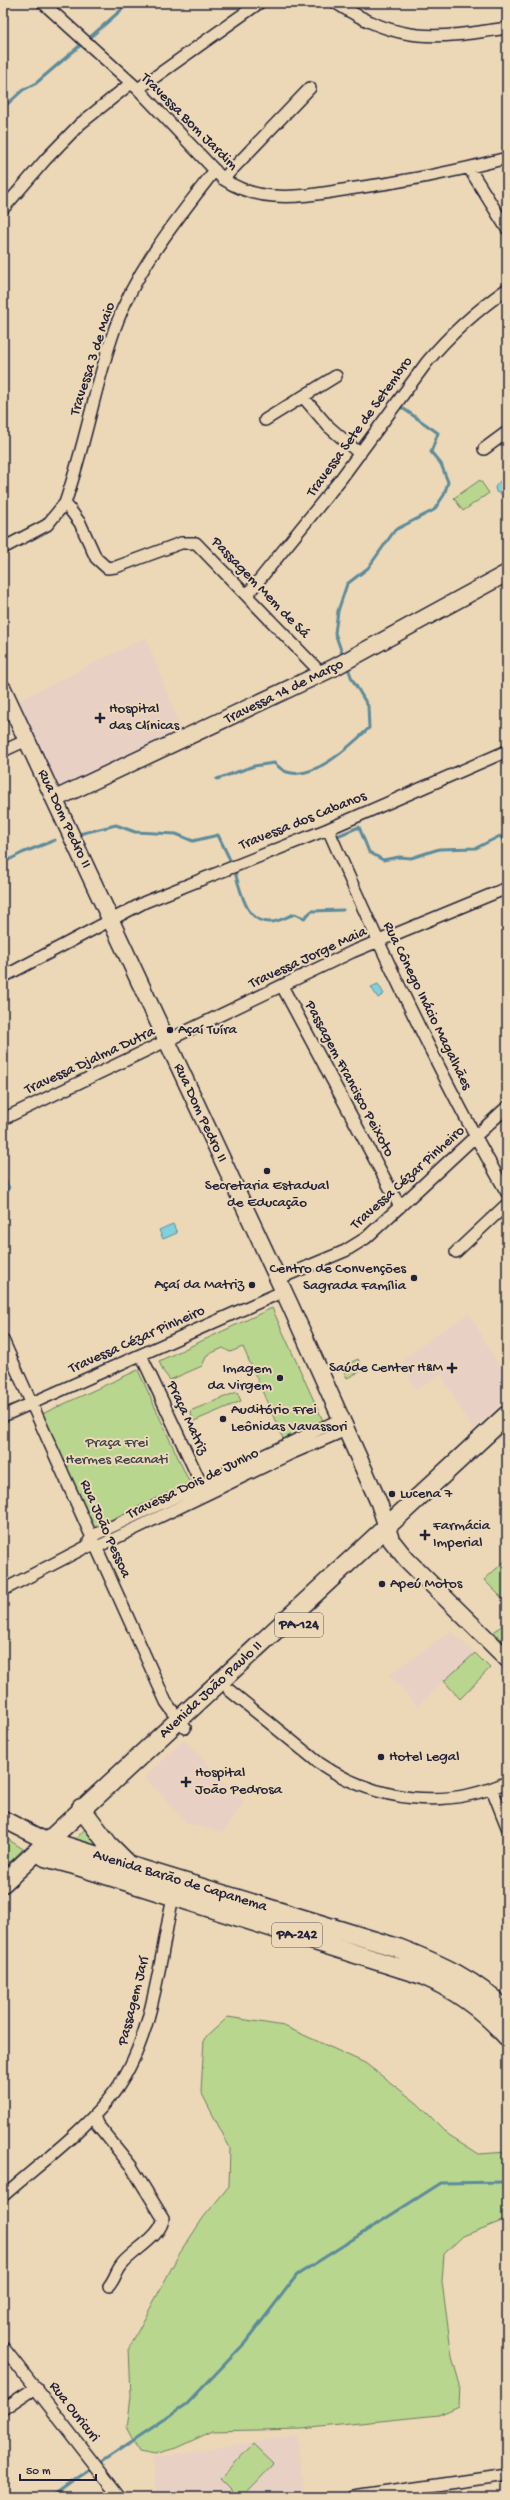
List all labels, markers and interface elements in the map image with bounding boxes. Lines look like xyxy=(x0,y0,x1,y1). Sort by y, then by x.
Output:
street label: Travessa Bom Jardim xyxy=(136,69,242,175)
street label: Travessa 3 de Maio xyxy=(66,300,120,419)
street label: Travessa Sete de Setembro xyxy=(302,353,417,502)
street label: Passagem Mem de Sá xyxy=(206,533,314,643)
street label: Travessa 14 de Março xyxy=(221,655,347,729)
place label: Hospital das Clínicas xyxy=(109,700,180,735)
marker: Hospital das Clínicas xyxy=(94,712,106,724)
street label: Rua Dom Pedro II xyxy=(33,767,95,871)
street label: Travessa dos Cabanos xyxy=(236,787,370,855)
street label: Rua Cônego Inácio Magalhães xyxy=(378,919,476,1093)
street label: Travessa Jorge Maia xyxy=(245,923,370,994)
street label: Passagem Francisco Peixoto xyxy=(300,997,398,1160)
place label: Açaí Tuíra xyxy=(178,1021,237,1039)
street label: Travessa Djalma Dutra xyxy=(21,1023,159,1099)
marker: Açaí Tuíra xyxy=(165,1025,175,1035)
street label: Rua Dom Pedro II xyxy=(169,1061,231,1165)
street label: Travessa Cézar Pinheiro xyxy=(347,1122,469,1235)
marker: Secretaria Estadual de Educação xyxy=(262,1166,272,1176)
place label: Secretaria Estadual de Educação xyxy=(205,1177,329,1212)
place label: Centro de Convenções Sagrada Família xyxy=(269,1260,407,1295)
marker: Centro de Convenções Sagrada Família xyxy=(409,1273,419,1283)
place label: Açaí da Matriz xyxy=(154,1276,244,1294)
marker: Açaí da Matriz xyxy=(247,1280,257,1290)
street label: Travessa Cézar Pinheiro xyxy=(65,1302,208,1379)
place label: Saúde Center H&M xyxy=(329,1359,444,1377)
place label: Imagem da Virgem xyxy=(208,1360,272,1395)
marker: Saúde Center H&M xyxy=(446,1362,458,1374)
marker: Imagem da Virgem xyxy=(275,1373,285,1383)
street label: Praça Matriz xyxy=(162,1378,212,1458)
place label: Auditório Frei Leônidas Vavassori xyxy=(231,1401,348,1436)
marker: Auditório Frei Leônidas Vavassori xyxy=(218,1414,228,1424)
park label: Praça Frei Hermes Recanati xyxy=(66,1434,168,1469)
street label: Travessa Dois de Junho xyxy=(123,1444,262,1524)
street label: Rua João Pessoa xyxy=(75,1477,135,1581)
place label: Lucena 7 xyxy=(400,1485,453,1503)
marker: Lucena 7 xyxy=(387,1489,397,1499)
place label: Farmácia Imperial xyxy=(432,1517,491,1552)
marker: Farmácia Imperial xyxy=(420,1530,430,1540)
place label: Apeú Motos xyxy=(390,1575,463,1593)
marker: Apeú Motos xyxy=(377,1579,387,1589)
road number: PA-124 xyxy=(275,1613,323,1637)
street label: Avenida João Paulo II xyxy=(155,1637,267,1743)
place label: Hotel Legal xyxy=(389,1748,459,1766)
marker: Hotel Legal xyxy=(376,1752,386,1762)
place label: Hospital João Pedrosa xyxy=(195,1764,283,1799)
marker: Hospital João Pedrosa xyxy=(180,1776,192,1788)
street label: Avenida Barão de Capanema xyxy=(91,1846,270,1916)
road number: PA-242 xyxy=(272,1923,322,1947)
street label: Passagem Jarí xyxy=(114,1954,154,2048)
street label: Rua Ouricuri xyxy=(45,2378,103,2446)
scale bar xyxy=(20,2456,96,2482)
text: 50 m xyxy=(26,2465,51,2479)

